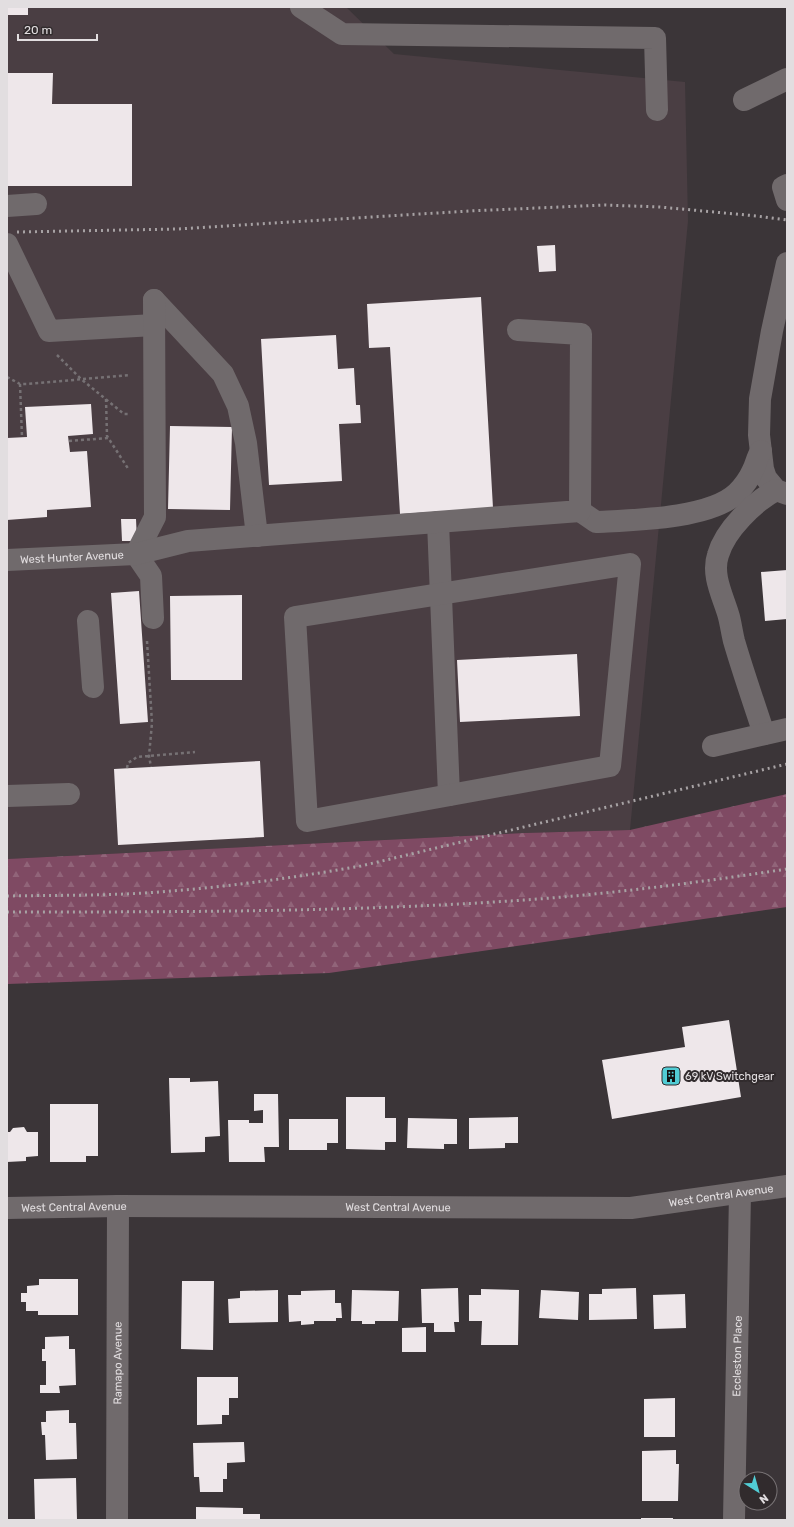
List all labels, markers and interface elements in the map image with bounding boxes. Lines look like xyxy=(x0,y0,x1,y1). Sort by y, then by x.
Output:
scale bar xyxy=(18,16,97,42)
text: 20 m xyxy=(24,23,52,37)
street label: West Hunter Avenue xyxy=(20,548,124,566)
building icon: 69 kV Switchgear xyxy=(660,1065,682,1087)
place label: 69 kV Switchgear xyxy=(685,1070,775,1083)
street label: West Central Avenue xyxy=(668,1181,774,1209)
street label: West Central Avenue xyxy=(21,1199,127,1214)
street label: West Central Avenue xyxy=(345,1200,451,1214)
street label: Eccleston Place xyxy=(730,1315,744,1397)
street label: Ramapo Avenue xyxy=(111,1321,124,1405)
north arrow xyxy=(738,1471,778,1511)
text: N xyxy=(757,1491,771,1506)

